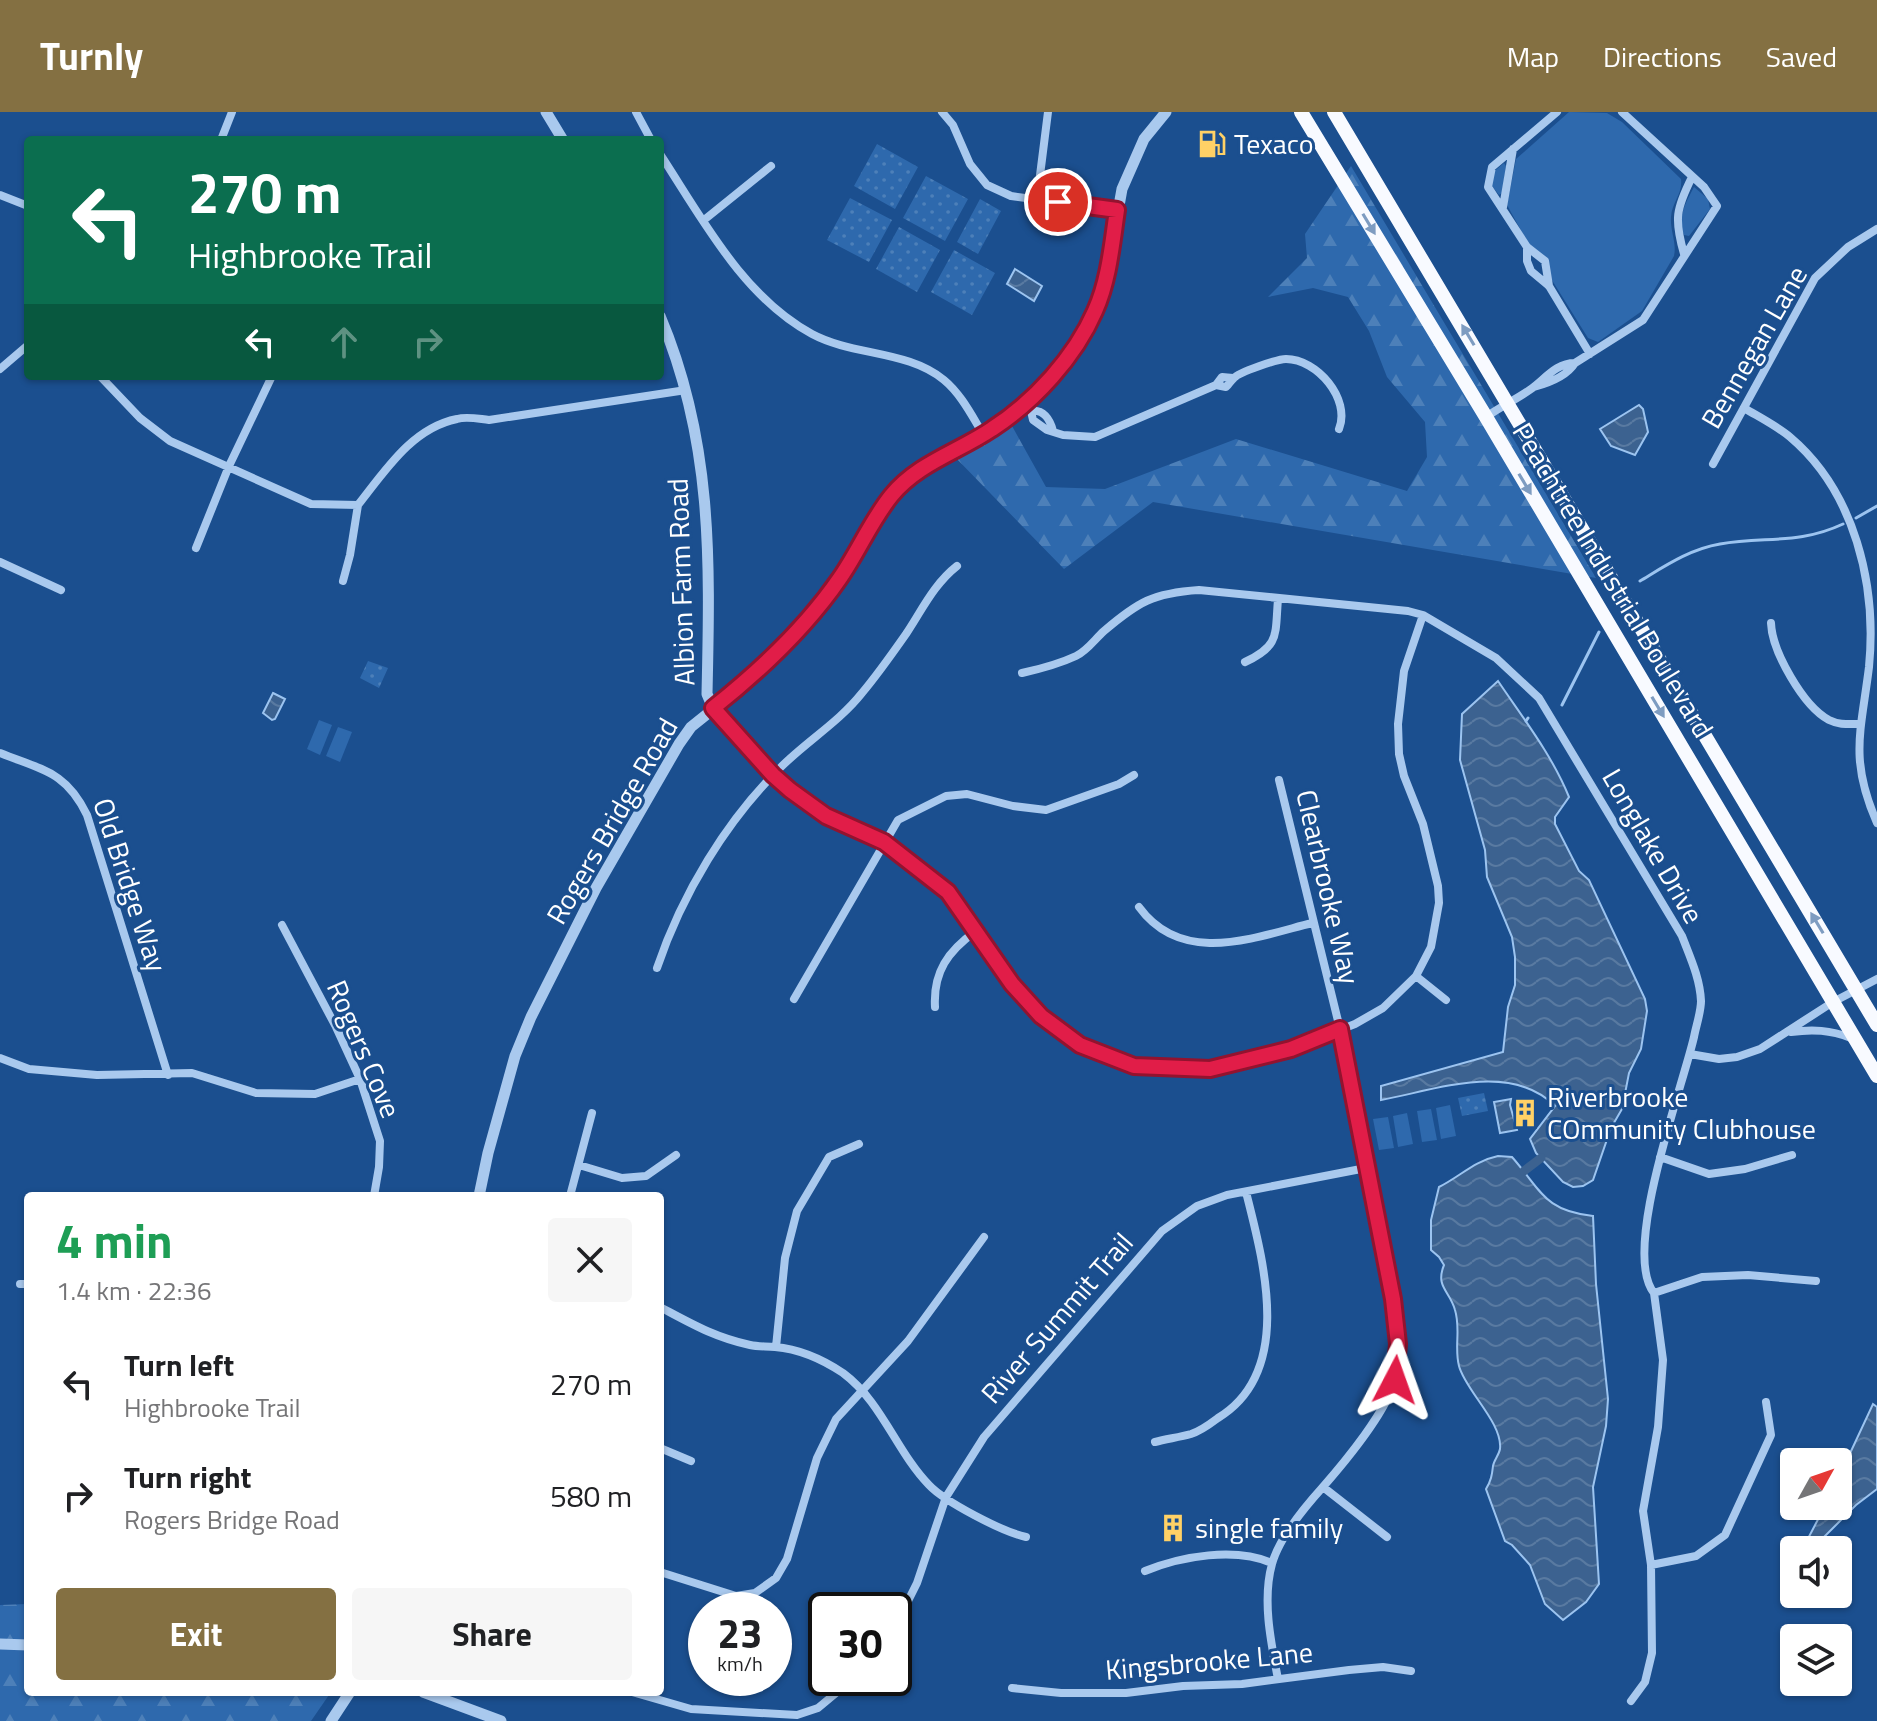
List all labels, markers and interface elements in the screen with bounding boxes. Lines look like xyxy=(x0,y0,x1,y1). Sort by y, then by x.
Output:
text: Turnly xyxy=(40,27,143,85)
text: Map xyxy=(1507,35,1559,78)
text: Directions xyxy=(1603,35,1722,78)
text: Saved xyxy=(1766,35,1837,78)
place label: Texaco xyxy=(1234,122,1314,165)
fuel station icon: Texaco xyxy=(1197,129,1227,159)
text: 270 m xyxy=(188,150,341,235)
icon: left xyxy=(56,168,160,272)
pin xyxy=(1024,168,1092,236)
icon: arrive xyxy=(1036,180,1080,224)
one-way arrow xyxy=(1361,213,1375,235)
text: Highbrooke Trail xyxy=(188,227,432,282)
street label: Bennegan Lane xyxy=(1689,257,1818,436)
icon: left xyxy=(238,320,282,364)
icon: ahead xyxy=(322,320,366,364)
icon: right xyxy=(406,320,450,364)
one-way arrow xyxy=(1461,324,1475,346)
street label: Peachtree Industrial Boulevard xyxy=(1502,414,1725,746)
one-way arrow xyxy=(1518,473,1532,495)
street label: Albion Farm Road xyxy=(655,477,706,687)
one-way arrow xyxy=(1651,696,1665,718)
street label: Rogers Bridge Road xyxy=(535,709,688,932)
street label: Longlake Drive xyxy=(1592,760,1715,931)
street label: Clearbrooke Way xyxy=(1285,785,1372,988)
street label: Old Bridge Way xyxy=(82,792,179,977)
one-way arrow xyxy=(1810,912,1824,934)
street label: Rogers Cove xyxy=(316,973,413,1124)
place label: Riverbrooke COmmunity Clubhouse xyxy=(1547,1075,1816,1150)
building icon: Riverbrooke COmmunity Clubhouse xyxy=(1510,1098,1540,1128)
text: 4 min xyxy=(56,1204,173,1277)
button: close xyxy=(548,1218,632,1302)
street label: River Summit Trail xyxy=(970,1223,1143,1413)
text: 1.4 km · 22:36 xyxy=(56,1271,212,1310)
position arrow xyxy=(1353,1338,1437,1422)
text: Turn left xyxy=(124,1342,234,1388)
text: 270 m xyxy=(550,1361,632,1407)
icon: left xyxy=(56,1362,100,1406)
text: Highbrooke Trail xyxy=(124,1388,301,1427)
north arrow xyxy=(1780,1448,1852,1520)
map controls xyxy=(1780,1448,1852,1696)
text: Turn right xyxy=(124,1454,252,1500)
text: 580 m xyxy=(550,1473,632,1519)
icon: right xyxy=(56,1474,100,1518)
text: Rogers Bridge Road xyxy=(124,1500,340,1539)
place label: single family xyxy=(1195,1506,1343,1549)
building icon: single family xyxy=(1158,1513,1188,1543)
button: sound xyxy=(1780,1536,1852,1608)
button: Exit xyxy=(56,1588,336,1680)
button: Share xyxy=(352,1588,632,1680)
speed limit sign: 30 xyxy=(808,1592,912,1696)
text: 23 xyxy=(718,1603,762,1664)
button: layers xyxy=(1780,1624,1852,1696)
street label: Kingsbrooke Lane xyxy=(1103,1630,1315,1691)
text: km/h xyxy=(717,1648,763,1679)

